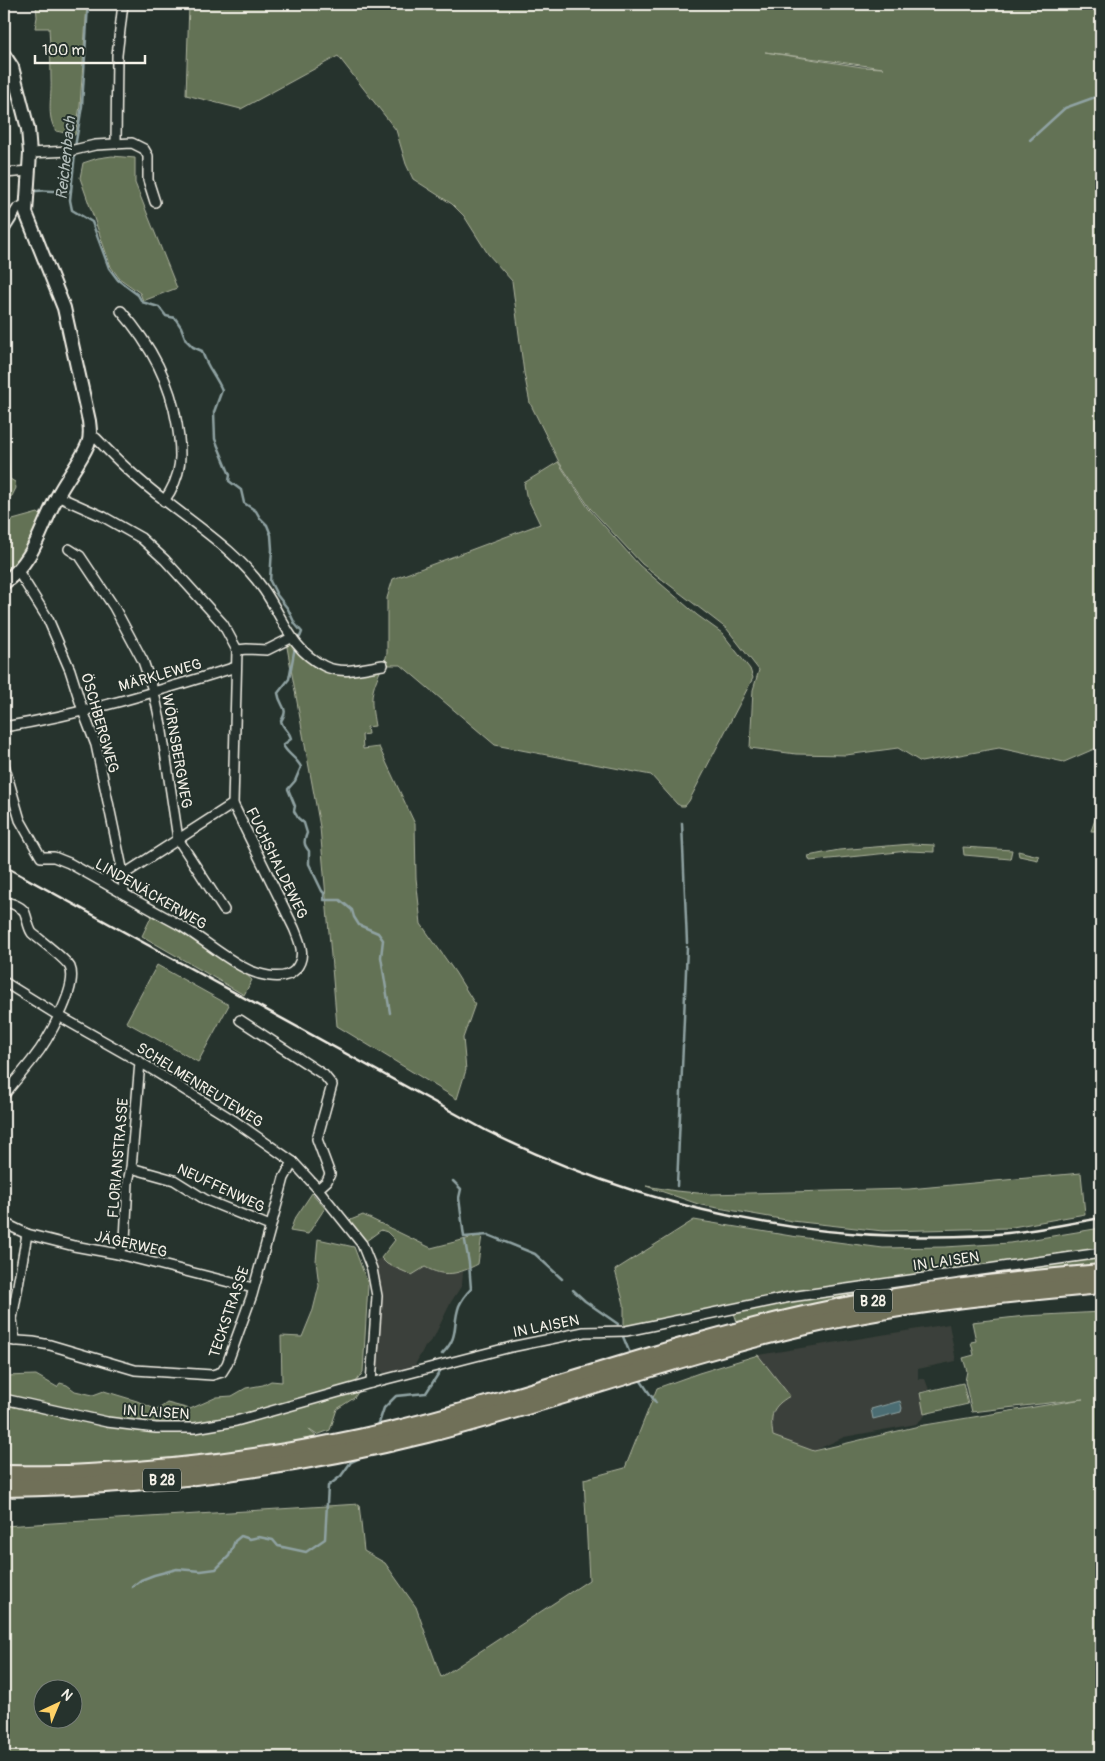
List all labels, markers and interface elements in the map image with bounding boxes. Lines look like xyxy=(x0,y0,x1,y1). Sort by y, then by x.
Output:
scale bar xyxy=(35,32,145,64)
text: 100 m xyxy=(42,41,85,60)
water label: Reichenbach xyxy=(52,114,80,201)
street label: MÄRKLEWEG xyxy=(116,655,204,696)
street label: ÖSCHBERGWEG xyxy=(76,671,123,775)
street label: WÖRNSBERGWEG xyxy=(157,692,196,810)
street label: FUCHSHALDEWEG xyxy=(241,804,312,922)
street label: LINDENÄCKERWEG xyxy=(91,855,210,934)
street label: SCHELMENREUTEWEG xyxy=(133,1039,267,1132)
street label: FLORIANSTRASSE xyxy=(104,1097,133,1219)
street label: NEUFFENWEG xyxy=(174,1160,268,1217)
street label: JÄGERWEG xyxy=(93,1227,169,1262)
street label: IN LAISEN xyxy=(912,1247,981,1276)
street label: TECKSTRASSE xyxy=(205,1264,254,1360)
road number: B 28 xyxy=(854,1290,892,1312)
street label: IN LAISEN xyxy=(511,1311,581,1342)
street label: IN LAISEN xyxy=(122,1401,190,1424)
road number: B 28 xyxy=(143,1468,181,1492)
north arrow xyxy=(32,1678,82,1728)
text: N xyxy=(57,1686,76,1704)

